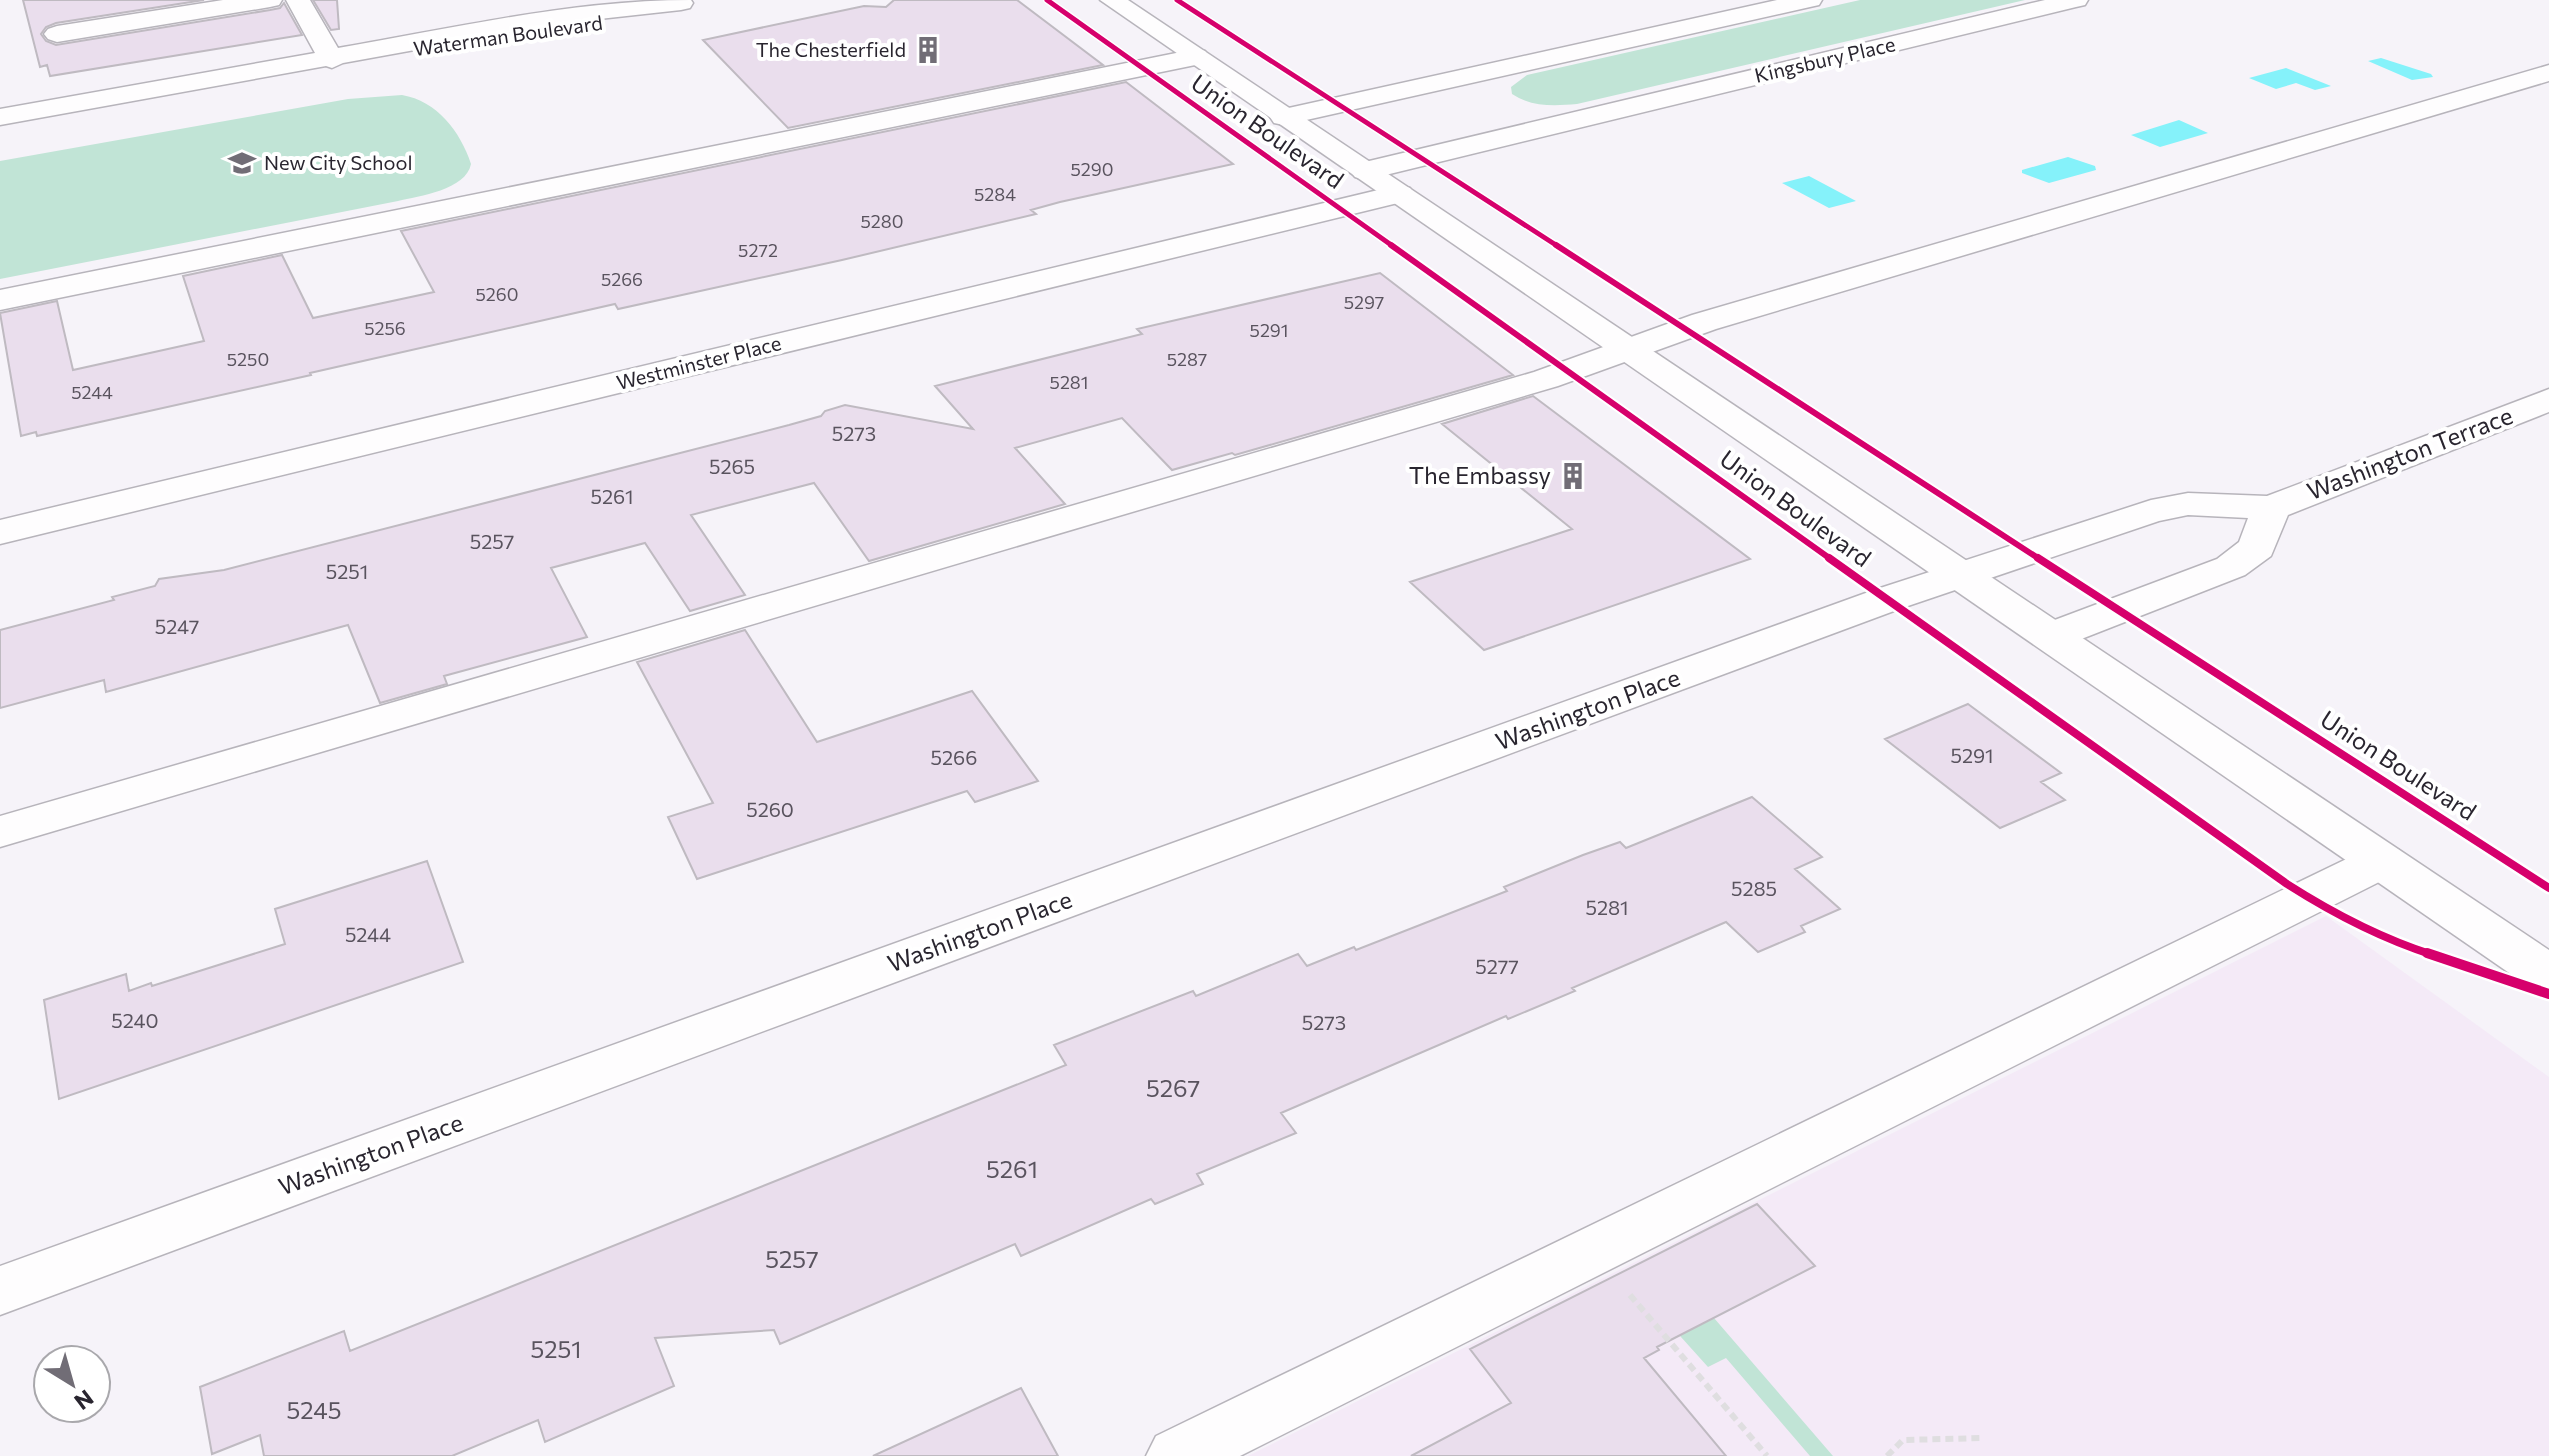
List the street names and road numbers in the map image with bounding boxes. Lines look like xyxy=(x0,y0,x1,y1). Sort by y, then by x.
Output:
street label: Waterman Boulevard xyxy=(412,10,604,60)
street label: Kingsbury Place xyxy=(1752,31,1897,87)
street label: Union Boulevard xyxy=(1186,67,1350,194)
street label: Westminster Place xyxy=(614,330,784,394)
street label: Washington Terrace xyxy=(2303,400,2516,505)
street label: Union Boulevard xyxy=(1715,443,1877,572)
street label: Washington Place xyxy=(1491,662,1684,755)
street label: Union Boulevard xyxy=(2316,704,2482,826)
street label: Washington Place xyxy=(883,884,1076,977)
street label: Washington Place xyxy=(274,1107,467,1200)

